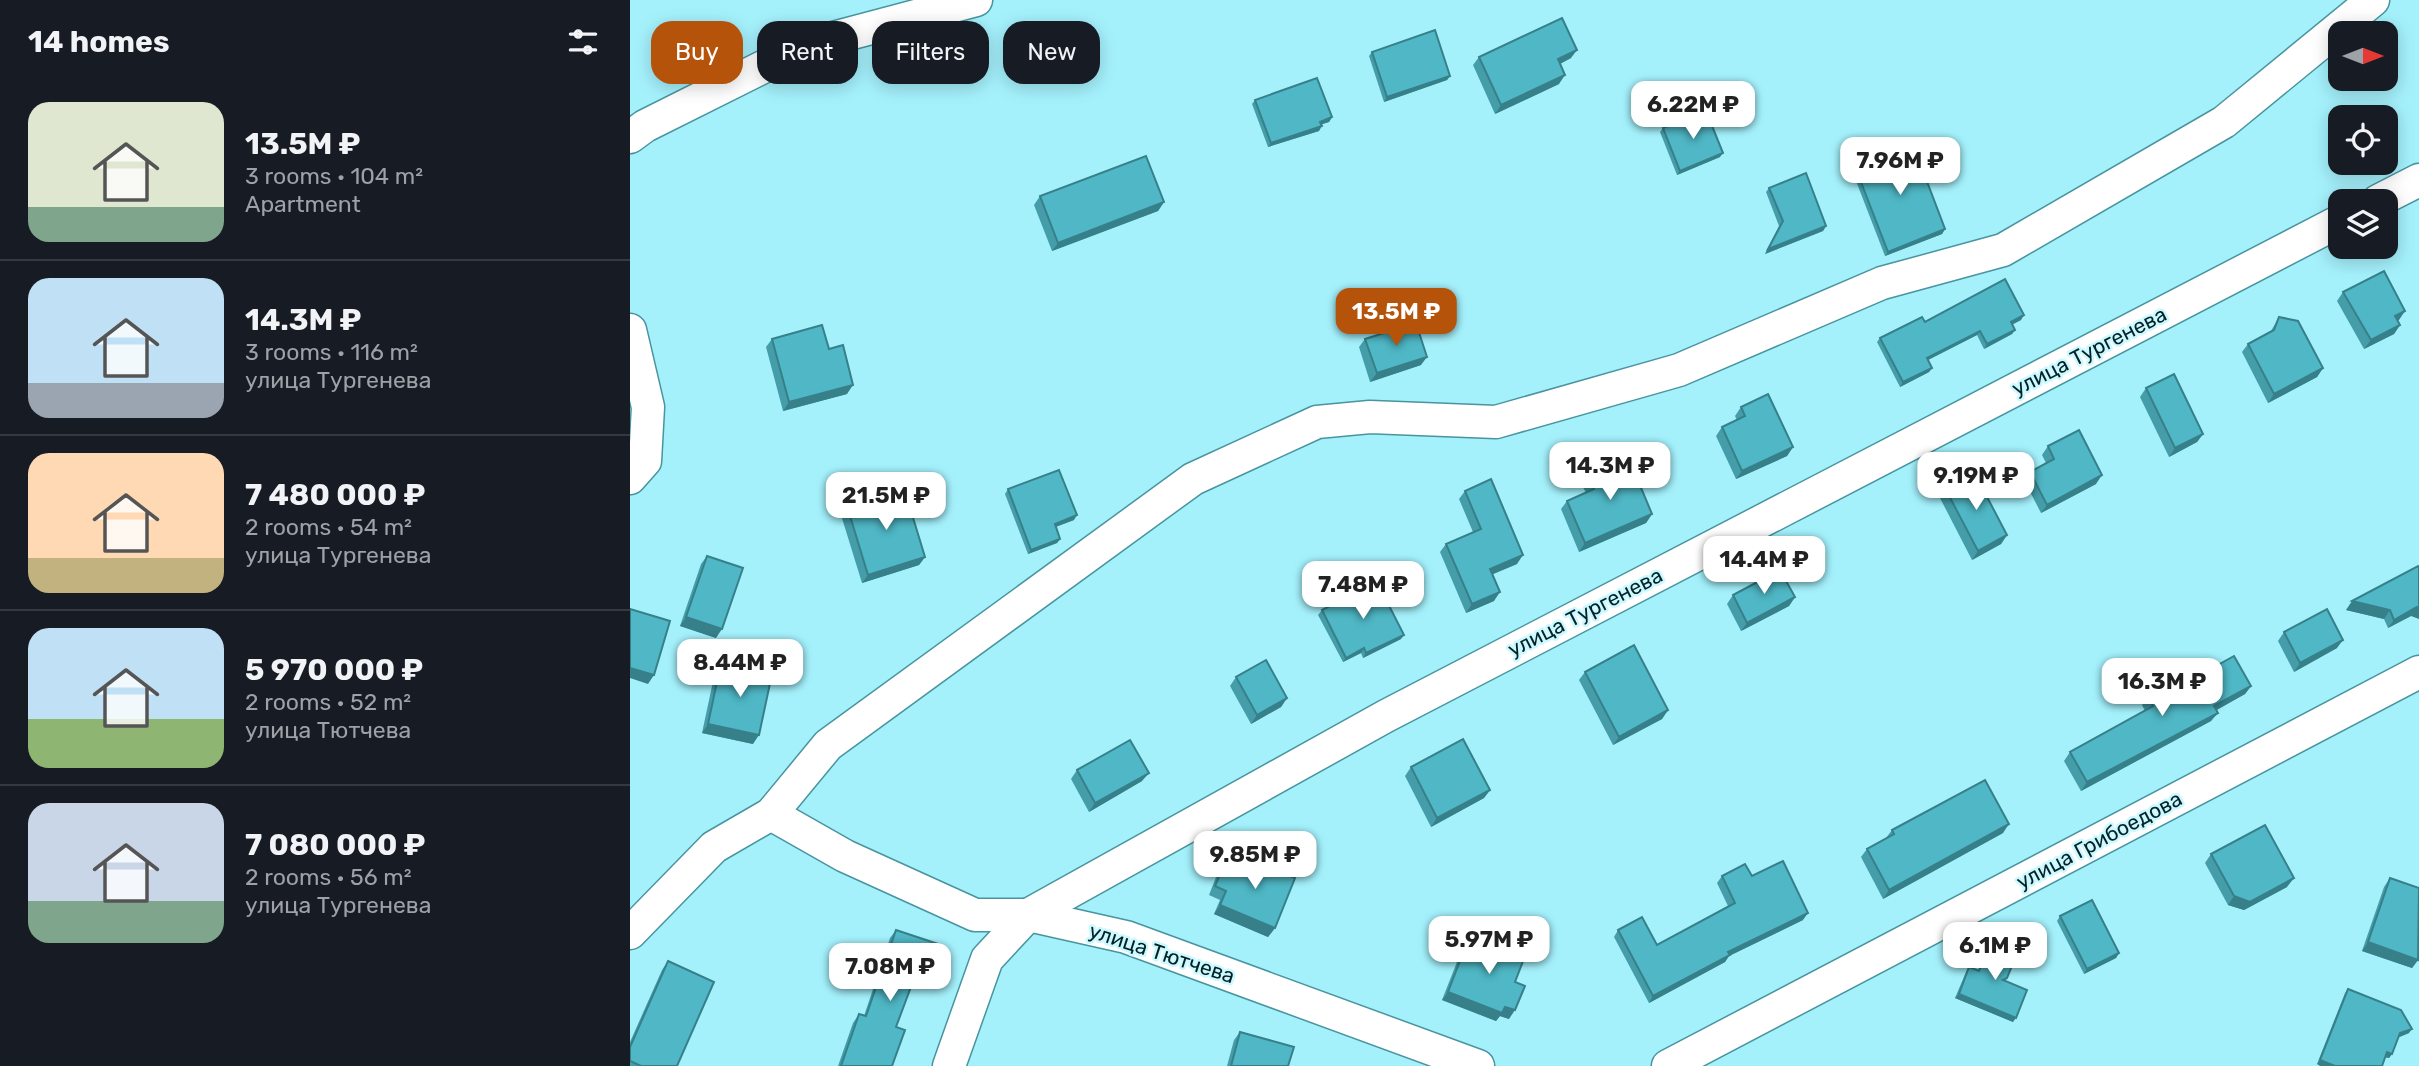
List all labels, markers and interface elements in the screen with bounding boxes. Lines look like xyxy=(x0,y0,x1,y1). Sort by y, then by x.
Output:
chip: Buy xyxy=(651,21,743,84)
chip: Rent xyxy=(757,21,858,84)
chip: Filters xyxy=(872,21,989,84)
chip: New xyxy=(1003,21,1100,84)
north arrow xyxy=(2328,21,2398,91)
map controls xyxy=(2328,21,2398,259)
icon: filters xyxy=(564,23,602,61)
text: 14 homes xyxy=(28,24,170,60)
pin: 6.22M ₽ xyxy=(1628,82,1758,141)
text: 6.22M ₽ xyxy=(1647,90,1739,118)
button: locate xyxy=(2328,105,2398,175)
text: 13.5M ₽ xyxy=(245,126,360,162)
icon: home xyxy=(84,130,168,214)
pin: 7.96M ₽ xyxy=(1835,138,1965,197)
text: 7.96M ₽ xyxy=(1856,146,1944,174)
text: 3 rooms · 104 m² xyxy=(245,162,423,190)
button: layers xyxy=(2328,189,2398,259)
text: Apartment xyxy=(245,190,361,218)
pin: 13.5M ₽ xyxy=(1331,288,1461,348)
text: 13.5M ₽ xyxy=(1352,297,1440,325)
street label: улица Тургенева xyxy=(2007,301,2171,401)
text: 14.3M ₽ xyxy=(245,302,361,338)
icon: home xyxy=(84,306,168,390)
text: 3 rooms · 116 m² xyxy=(245,338,418,366)
text: улица Тургенева xyxy=(245,366,431,394)
pin: 14.3M ₽ xyxy=(1545,442,1675,502)
text: 14.3M ₽ xyxy=(1565,451,1655,479)
pin: 9.19M ₽ xyxy=(1911,452,2041,512)
text: 9.19M ₽ xyxy=(1933,461,2019,489)
pin: 21.5M ₽ xyxy=(821,472,951,532)
text: 7 480 000 ₽ xyxy=(245,477,425,513)
icon: home xyxy=(84,481,168,565)
text: 21.5M ₽ xyxy=(842,481,930,509)
text: 2 rooms · 54 m² xyxy=(245,513,412,541)
pin: 14.4M ₽ xyxy=(1699,536,1829,596)
text: улица Тургенева xyxy=(245,541,431,569)
text: 14.4M ₽ xyxy=(1719,545,1809,573)
pin: 7.48M ₽ xyxy=(1298,562,1428,621)
street label: улица Тургенева xyxy=(1503,562,1667,662)
text: 7.48M ₽ xyxy=(1318,570,1408,598)
pin: 8.44M ₽ xyxy=(675,640,805,699)
text: 8.44M ₽ xyxy=(693,648,787,676)
text: 5 970 000 ₽ xyxy=(245,652,423,688)
icon: home xyxy=(84,656,168,740)
pin: 16.3M ₽ xyxy=(2097,658,2227,718)
text: 16.3M ₽ xyxy=(2118,667,2206,695)
text: 2 rooms · 52 m² xyxy=(245,688,411,716)
text: улица Тютчева xyxy=(245,716,411,744)
street label: улица Грибоедова xyxy=(2012,786,2186,894)
text: 7 080 000 ₽ xyxy=(245,827,425,863)
icon: home xyxy=(84,831,168,915)
pin: 9.85M ₽ xyxy=(1190,832,1320,891)
text: 9.85M ₽ xyxy=(1210,840,1300,868)
text: 2 rooms · 56 m² xyxy=(245,863,412,891)
text: улица Тургенева xyxy=(245,891,431,919)
pin: 5.97M ₽ xyxy=(1424,916,1554,976)
street label: улица Тютчева xyxy=(1086,918,1238,988)
pin: 6.1M ₽ xyxy=(1938,922,2052,982)
text: 5.97M ₽ xyxy=(1445,925,1533,953)
text: 6.1M ₽ xyxy=(1959,931,2031,959)
pin: 7.08M ₽ xyxy=(825,944,955,1003)
text: 7.08M ₽ xyxy=(845,952,935,980)

